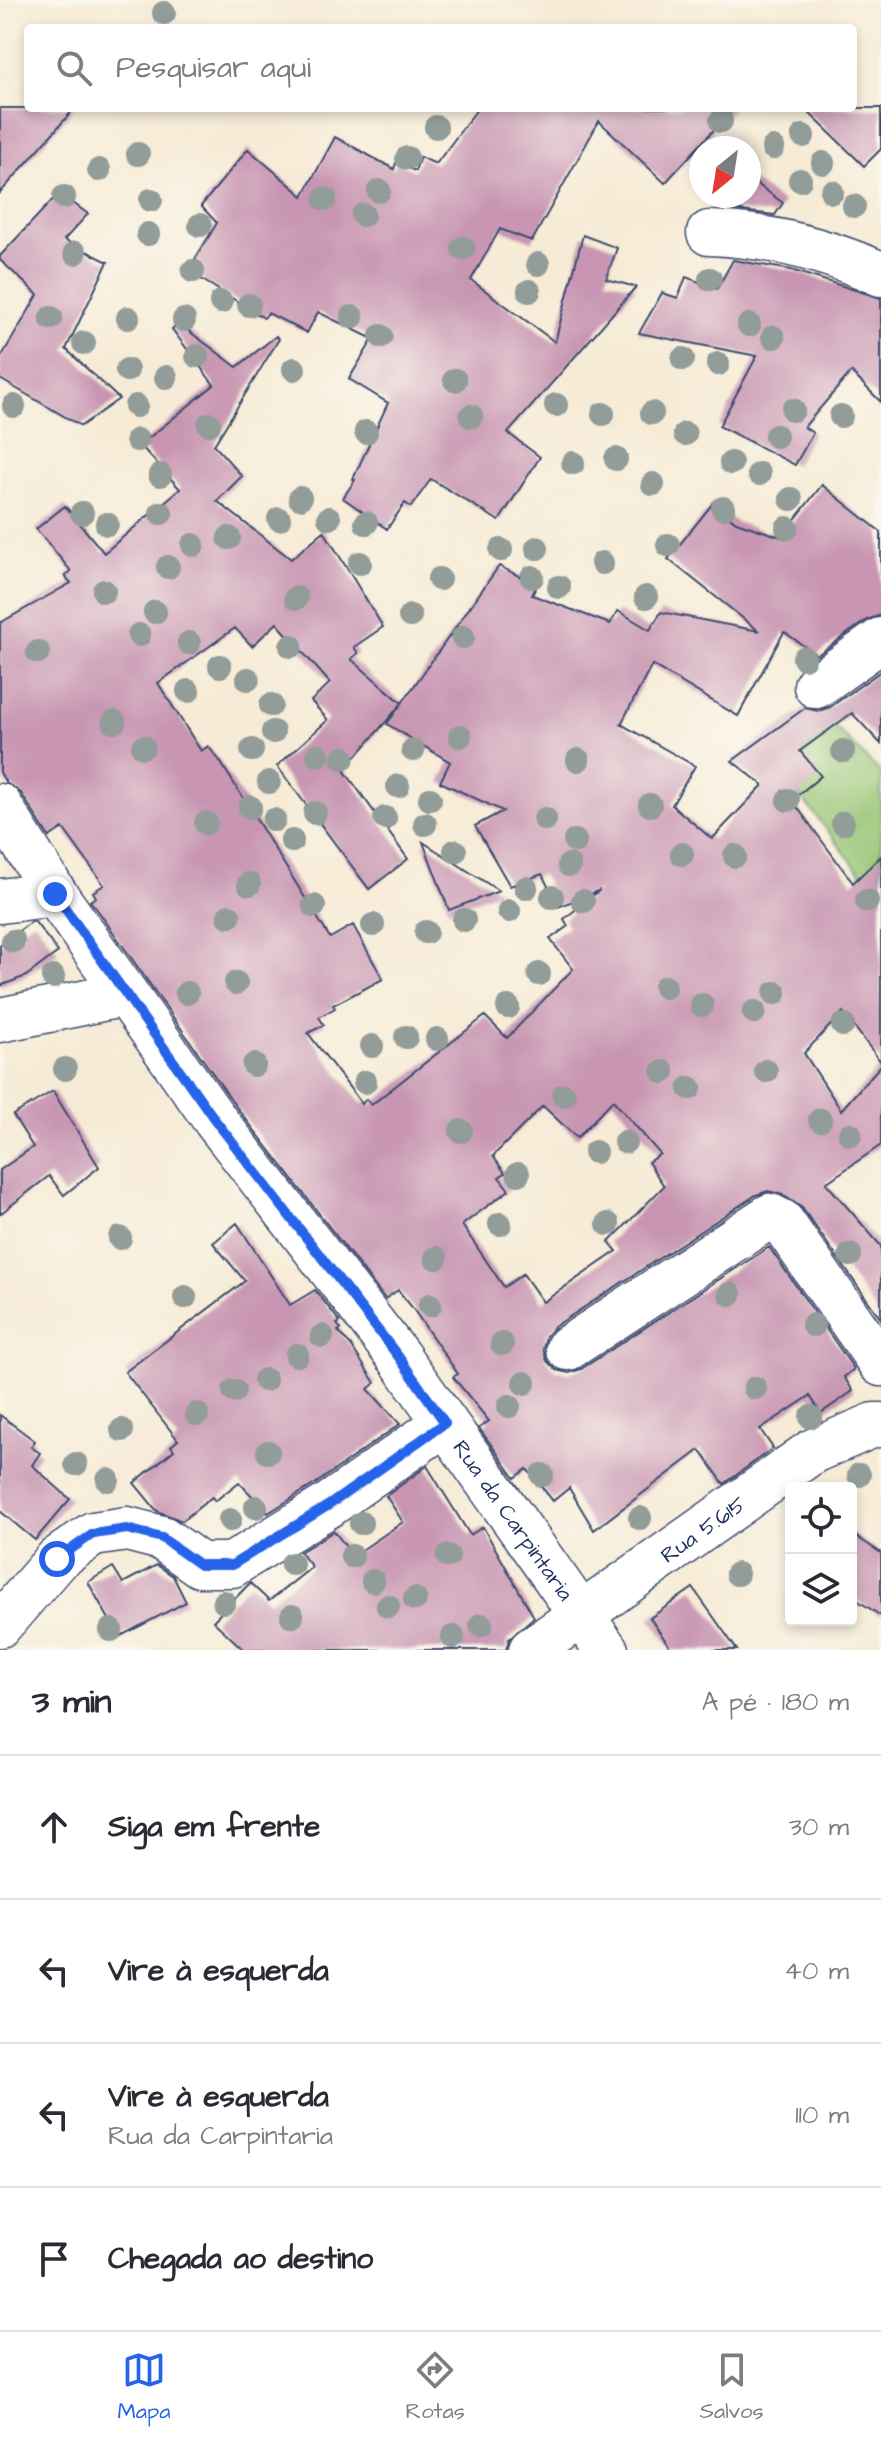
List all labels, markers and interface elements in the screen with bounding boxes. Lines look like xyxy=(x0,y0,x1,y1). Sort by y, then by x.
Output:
search box xyxy=(24,24,857,112)
icon: search xyxy=(52,46,96,90)
text: Pesquisar aqui xyxy=(116,47,311,89)
north arrow xyxy=(689,136,761,208)
route end xyxy=(37,876,73,912)
street label: Rua da Carpintaria xyxy=(445,1434,580,1607)
map controls xyxy=(785,1482,857,1626)
button: locate xyxy=(785,1482,857,1554)
street label: Rua 5.615 xyxy=(655,1489,753,1571)
route start xyxy=(39,1541,75,1577)
button: layers xyxy=(785,1554,857,1626)
text: 3 min xyxy=(32,1678,112,1726)
text: A pé · 180 m xyxy=(702,1684,849,1720)
icon: ahead xyxy=(32,1805,76,1849)
text: Siga em frente xyxy=(108,1806,320,1848)
text: 30 m xyxy=(789,1809,849,1845)
icon: left xyxy=(32,1949,76,1993)
text: Vire à esquerda xyxy=(108,1950,329,1992)
text: 40 m xyxy=(784,1953,849,1989)
text: Vire à esquerda xyxy=(108,2076,329,2118)
icon: left xyxy=(32,2093,76,2137)
text: 110 m xyxy=(795,2097,849,2133)
text: Rua da Carpintaria xyxy=(108,2118,333,2154)
icon: arrive xyxy=(32,2237,76,2281)
text: Chegada ao destino xyxy=(108,2238,373,2280)
tab: Mapa xyxy=(118,2348,170,2427)
tab: Rotas xyxy=(406,2348,465,2427)
tab: Salvos xyxy=(700,2348,763,2427)

